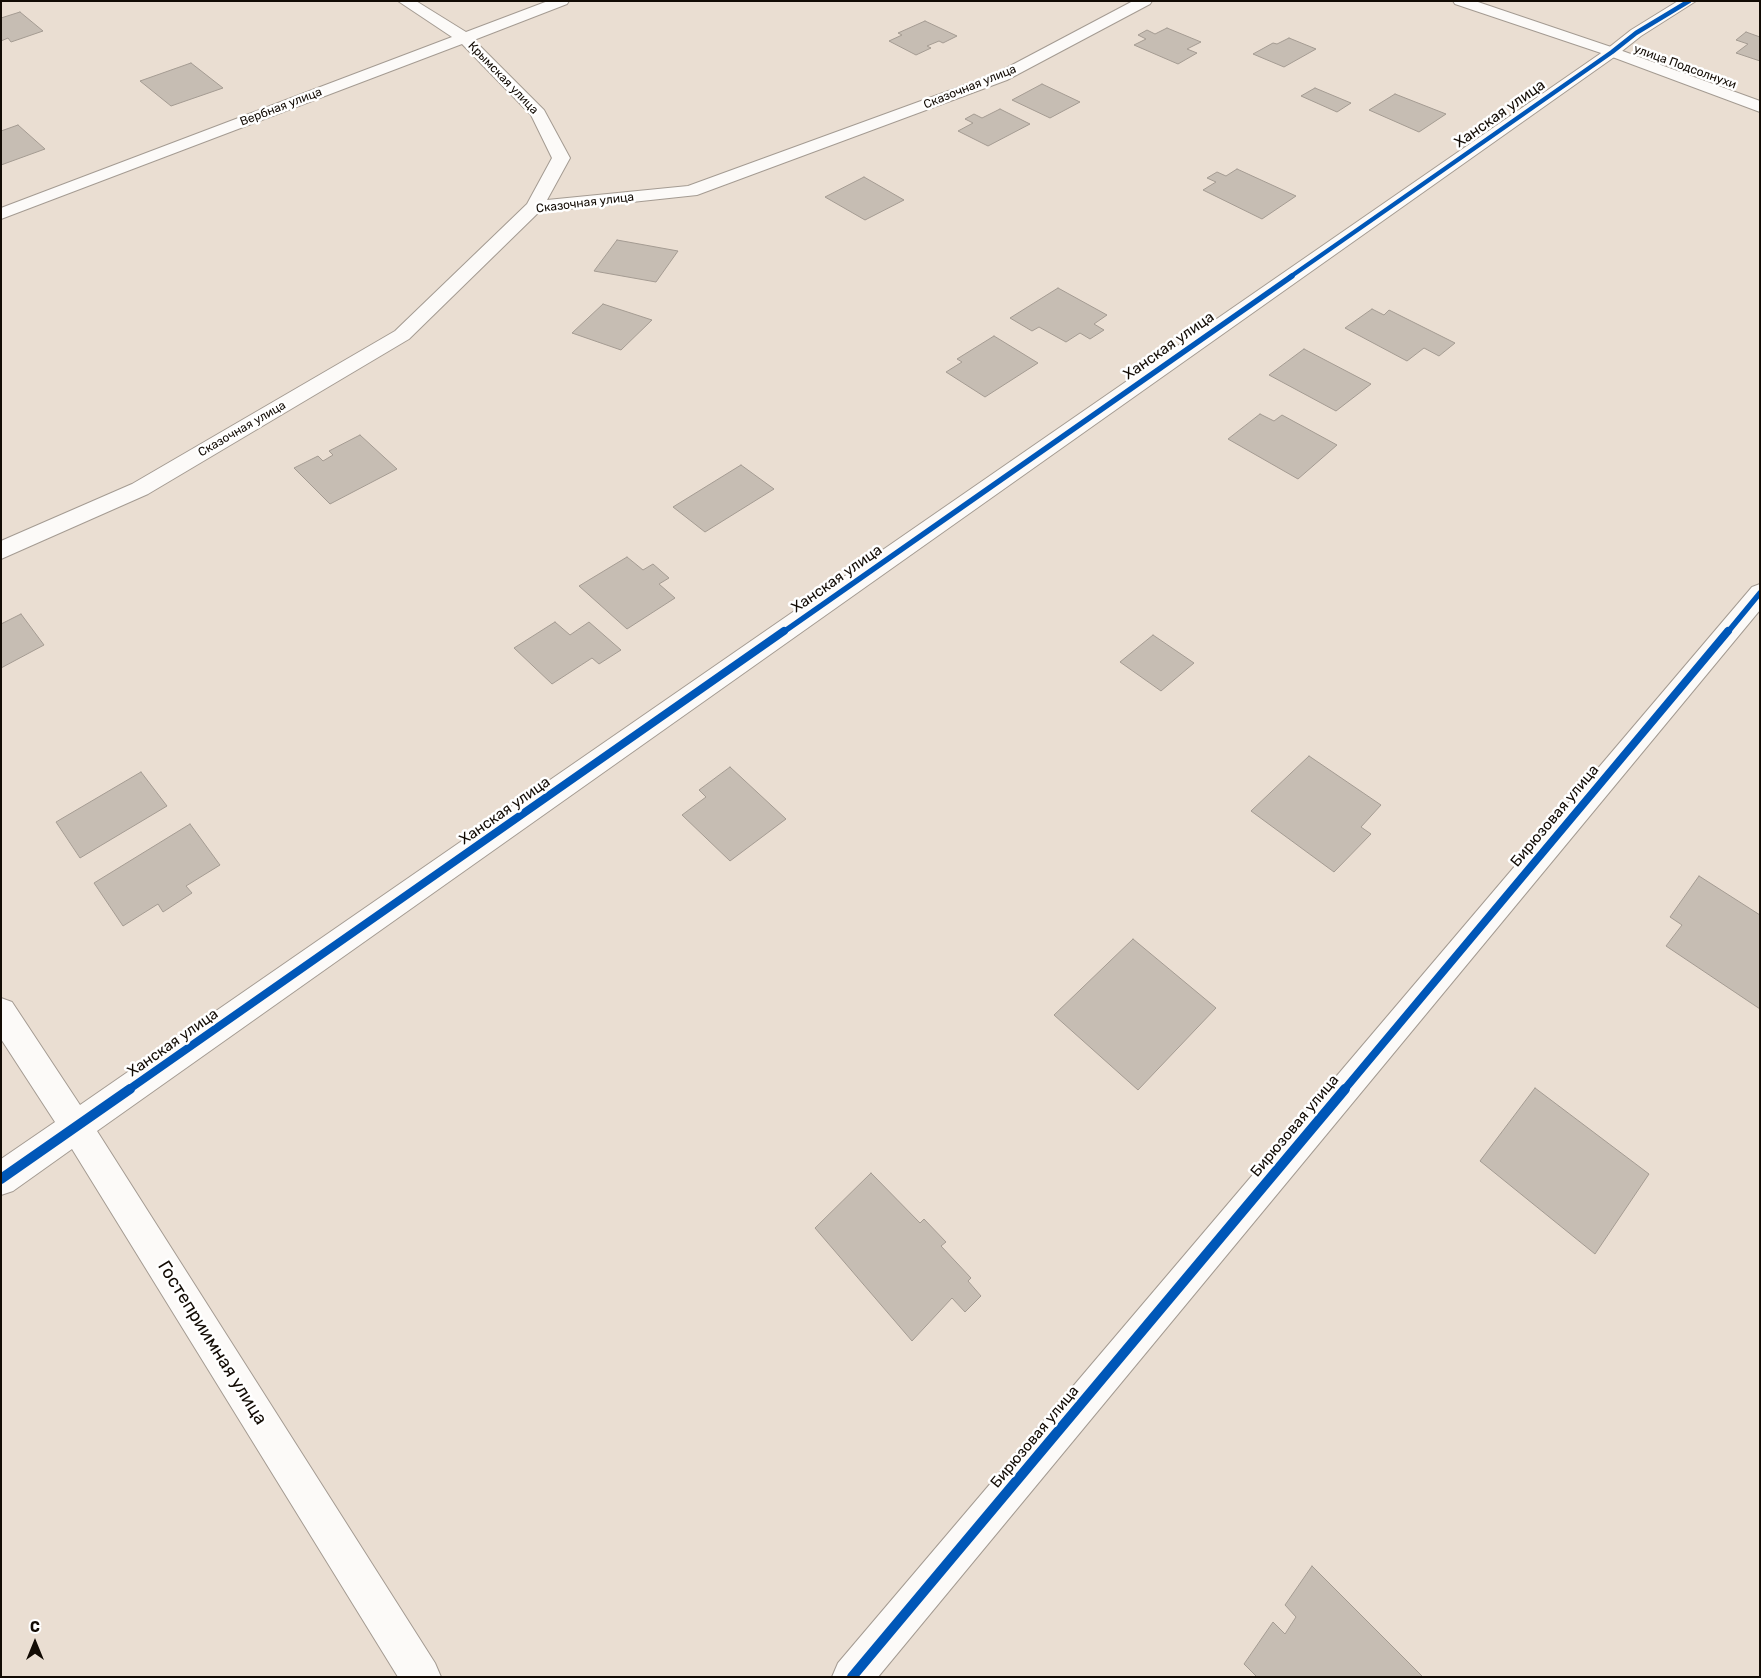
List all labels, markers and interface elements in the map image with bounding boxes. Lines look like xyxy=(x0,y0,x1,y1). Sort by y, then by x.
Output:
street label: Крымская улица xyxy=(465,39,541,117)
street label: улица Подсолнухи xyxy=(1632,42,1738,92)
street label: Сказочная улица xyxy=(922,62,1018,112)
street label: Ханская улица xyxy=(1451,76,1549,152)
street label: Вербная улица xyxy=(238,85,324,129)
street label: Сказочная улица xyxy=(535,190,635,216)
street label: Ханская улица xyxy=(1120,308,1218,384)
street label: Сказочная улица xyxy=(196,398,288,460)
street label: Ханская улица xyxy=(788,541,886,617)
street label: Бирюзовая улица xyxy=(1507,761,1603,871)
street label: Ханская улица xyxy=(456,773,554,849)
street label: Ханская улица xyxy=(124,1005,222,1081)
street label: Бирюзовая улица xyxy=(1247,1071,1343,1181)
street label: Гостеприимная улица xyxy=(153,1257,271,1429)
street label: Бирюзовая улица xyxy=(987,1382,1083,1492)
north arrow xyxy=(10,1618,60,1668)
text: С xyxy=(30,1619,40,1636)

